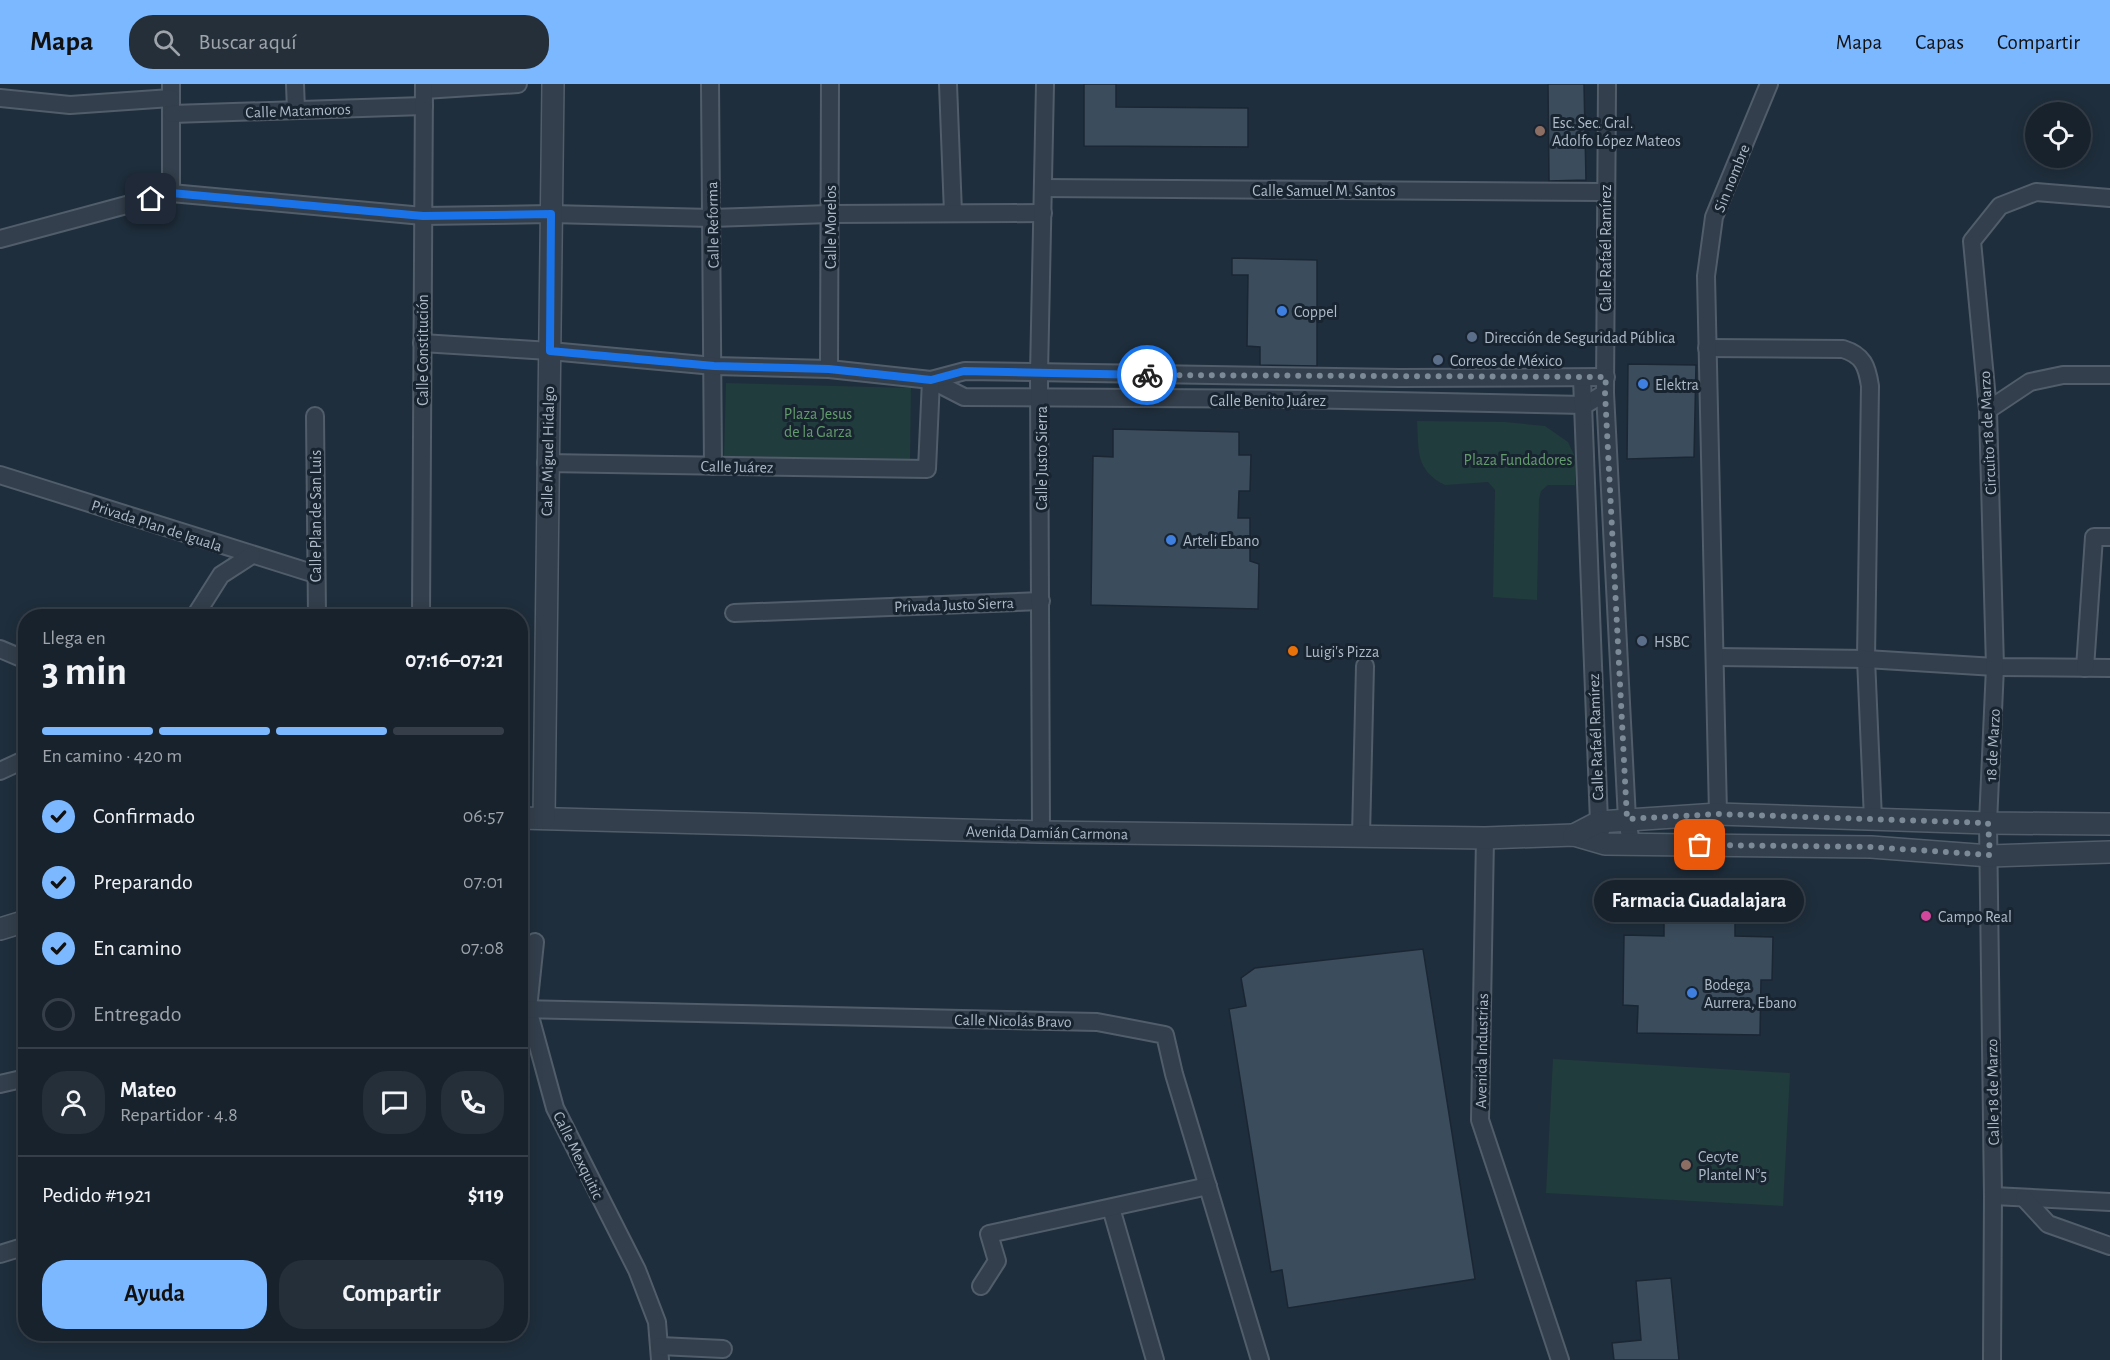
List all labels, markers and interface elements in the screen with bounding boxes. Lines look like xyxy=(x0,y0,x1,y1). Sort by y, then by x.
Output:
search box xyxy=(129,15,549,69)
icon: search xyxy=(150,26,183,59)
text: Mapa xyxy=(30,28,93,56)
text: Buscar aquí xyxy=(198,31,297,53)
text: Mapa xyxy=(1836,32,1882,53)
text: Capas xyxy=(1915,32,1964,53)
text: Compartir xyxy=(1997,32,2080,53)
street label: Calle Matamoros xyxy=(245,101,351,121)
map controls xyxy=(2025,102,2091,168)
button: locate xyxy=(2025,102,2091,168)
place label: Esc. Sec. Gral. Adolfo López Mateos xyxy=(1552,115,1681,149)
marker: Esc. Sec. Gral. Adolfo López Mateos xyxy=(1533,124,1547,138)
street label: Sin nombre xyxy=(1711,142,1753,215)
pin xyxy=(125,173,176,224)
street label: Calle Reforma xyxy=(704,181,722,269)
icon: home xyxy=(134,182,167,215)
street label: Calle Samuel M. Santos xyxy=(1252,183,1396,199)
street label: Calle Rafaél Ramírez xyxy=(1598,184,1614,312)
street label: Calle Morelos xyxy=(823,185,839,269)
street label: Calle Constitución xyxy=(415,294,431,406)
marker: Coppel xyxy=(1275,304,1289,318)
place label: Coppel xyxy=(1294,304,1337,320)
marker: Dirección de Seguridad Pública xyxy=(1465,330,1479,344)
place label: Dirección de Seguridad Pública xyxy=(1484,330,1675,346)
courier xyxy=(1117,345,1177,405)
marker: Correos de México xyxy=(1431,353,1445,367)
place label: Correos de México xyxy=(1450,353,1563,369)
icon: bike xyxy=(1131,359,1164,392)
street label: Circuito 18 de Marzo xyxy=(1977,370,1999,495)
marker: Elektra xyxy=(1636,377,1650,391)
place label: Elektra xyxy=(1655,377,1699,393)
street label: Calle Miguel Hidalgo xyxy=(539,386,557,516)
street label: Calle Benito Juárez xyxy=(1210,393,1327,409)
park label: Plaza Jesus de la Garza xyxy=(784,406,852,440)
street label: Calle Justo Sierra xyxy=(1034,406,1050,510)
street label: Calle Plan de San Luis xyxy=(308,450,324,582)
park label: Plaza Fundadores xyxy=(1464,452,1572,468)
street label: Calle Juárez xyxy=(700,458,774,476)
street label: Privada Plan de Iguala xyxy=(89,497,224,555)
marker: Arteli Ebano xyxy=(1164,533,1178,547)
place label: Arteli Ebano xyxy=(1183,533,1259,549)
street label: Privada Justo Sierra xyxy=(894,595,1014,615)
text: Llega en xyxy=(42,628,106,648)
marker: HSBC xyxy=(1635,634,1649,648)
place label: HSBC xyxy=(1654,634,1689,650)
marker: Luigi's Pizza xyxy=(1286,644,1300,658)
place label: Luigi's Pizza xyxy=(1305,644,1379,660)
text: 07:16–07:21 xyxy=(405,649,504,671)
text: 3 min xyxy=(42,653,127,692)
street label: Calle Rafaél Ramírez xyxy=(1586,673,1606,801)
street label: 18 de Marzo xyxy=(1983,708,2003,782)
text: En camino · 420 m xyxy=(42,746,182,766)
icon: check xyxy=(42,800,75,833)
text: Confirmado xyxy=(93,805,195,827)
text: 06:57 xyxy=(463,806,504,826)
pin xyxy=(1674,819,1725,870)
street label: Avenida Damián Carmona xyxy=(966,824,1128,842)
icon: bag xyxy=(1683,828,1716,861)
icon: check xyxy=(42,866,75,899)
text: Preparando xyxy=(93,871,193,893)
text: 07:01 xyxy=(463,872,504,892)
callout: Farmacia Guadalajara xyxy=(1595,881,1805,923)
text: Farmacia Guadalajara xyxy=(1612,891,1786,911)
marker: Campo Real xyxy=(1919,909,1933,923)
place label: Campo Real xyxy=(1938,909,2012,925)
icon: check xyxy=(42,932,75,965)
text: En camino xyxy=(93,937,182,959)
text: 07:08 xyxy=(460,938,504,958)
place label: Bodega Aurrera, Ebano xyxy=(1704,977,1797,1011)
marker: Bodega Aurrera, Ebano xyxy=(1685,986,1699,1000)
street label: Avenida Industrias xyxy=(1473,993,1491,1109)
text: Entregado xyxy=(93,1003,182,1025)
street label: Calle Nicolás Bravo xyxy=(954,1012,1072,1030)
street label: Calle 18 de Marzo xyxy=(1984,1038,2002,1145)
button: person xyxy=(42,1071,105,1134)
button: chat xyxy=(363,1071,426,1134)
button: phone xyxy=(441,1071,504,1134)
text: Mateo xyxy=(120,1079,176,1101)
text: Repartidor · 4.8 xyxy=(120,1105,238,1125)
street label: Calle Mexquitic xyxy=(550,1109,606,1202)
place label: Cecyte Plantel N°5 xyxy=(1698,1149,1767,1183)
marker: Cecyte Plantel N°5 xyxy=(1679,1158,1693,1172)
text: Pedido #1921 xyxy=(42,1184,152,1206)
text: $119 xyxy=(468,1184,504,1206)
button: Ayuda xyxy=(42,1260,267,1329)
button: Compartir xyxy=(279,1260,504,1329)

